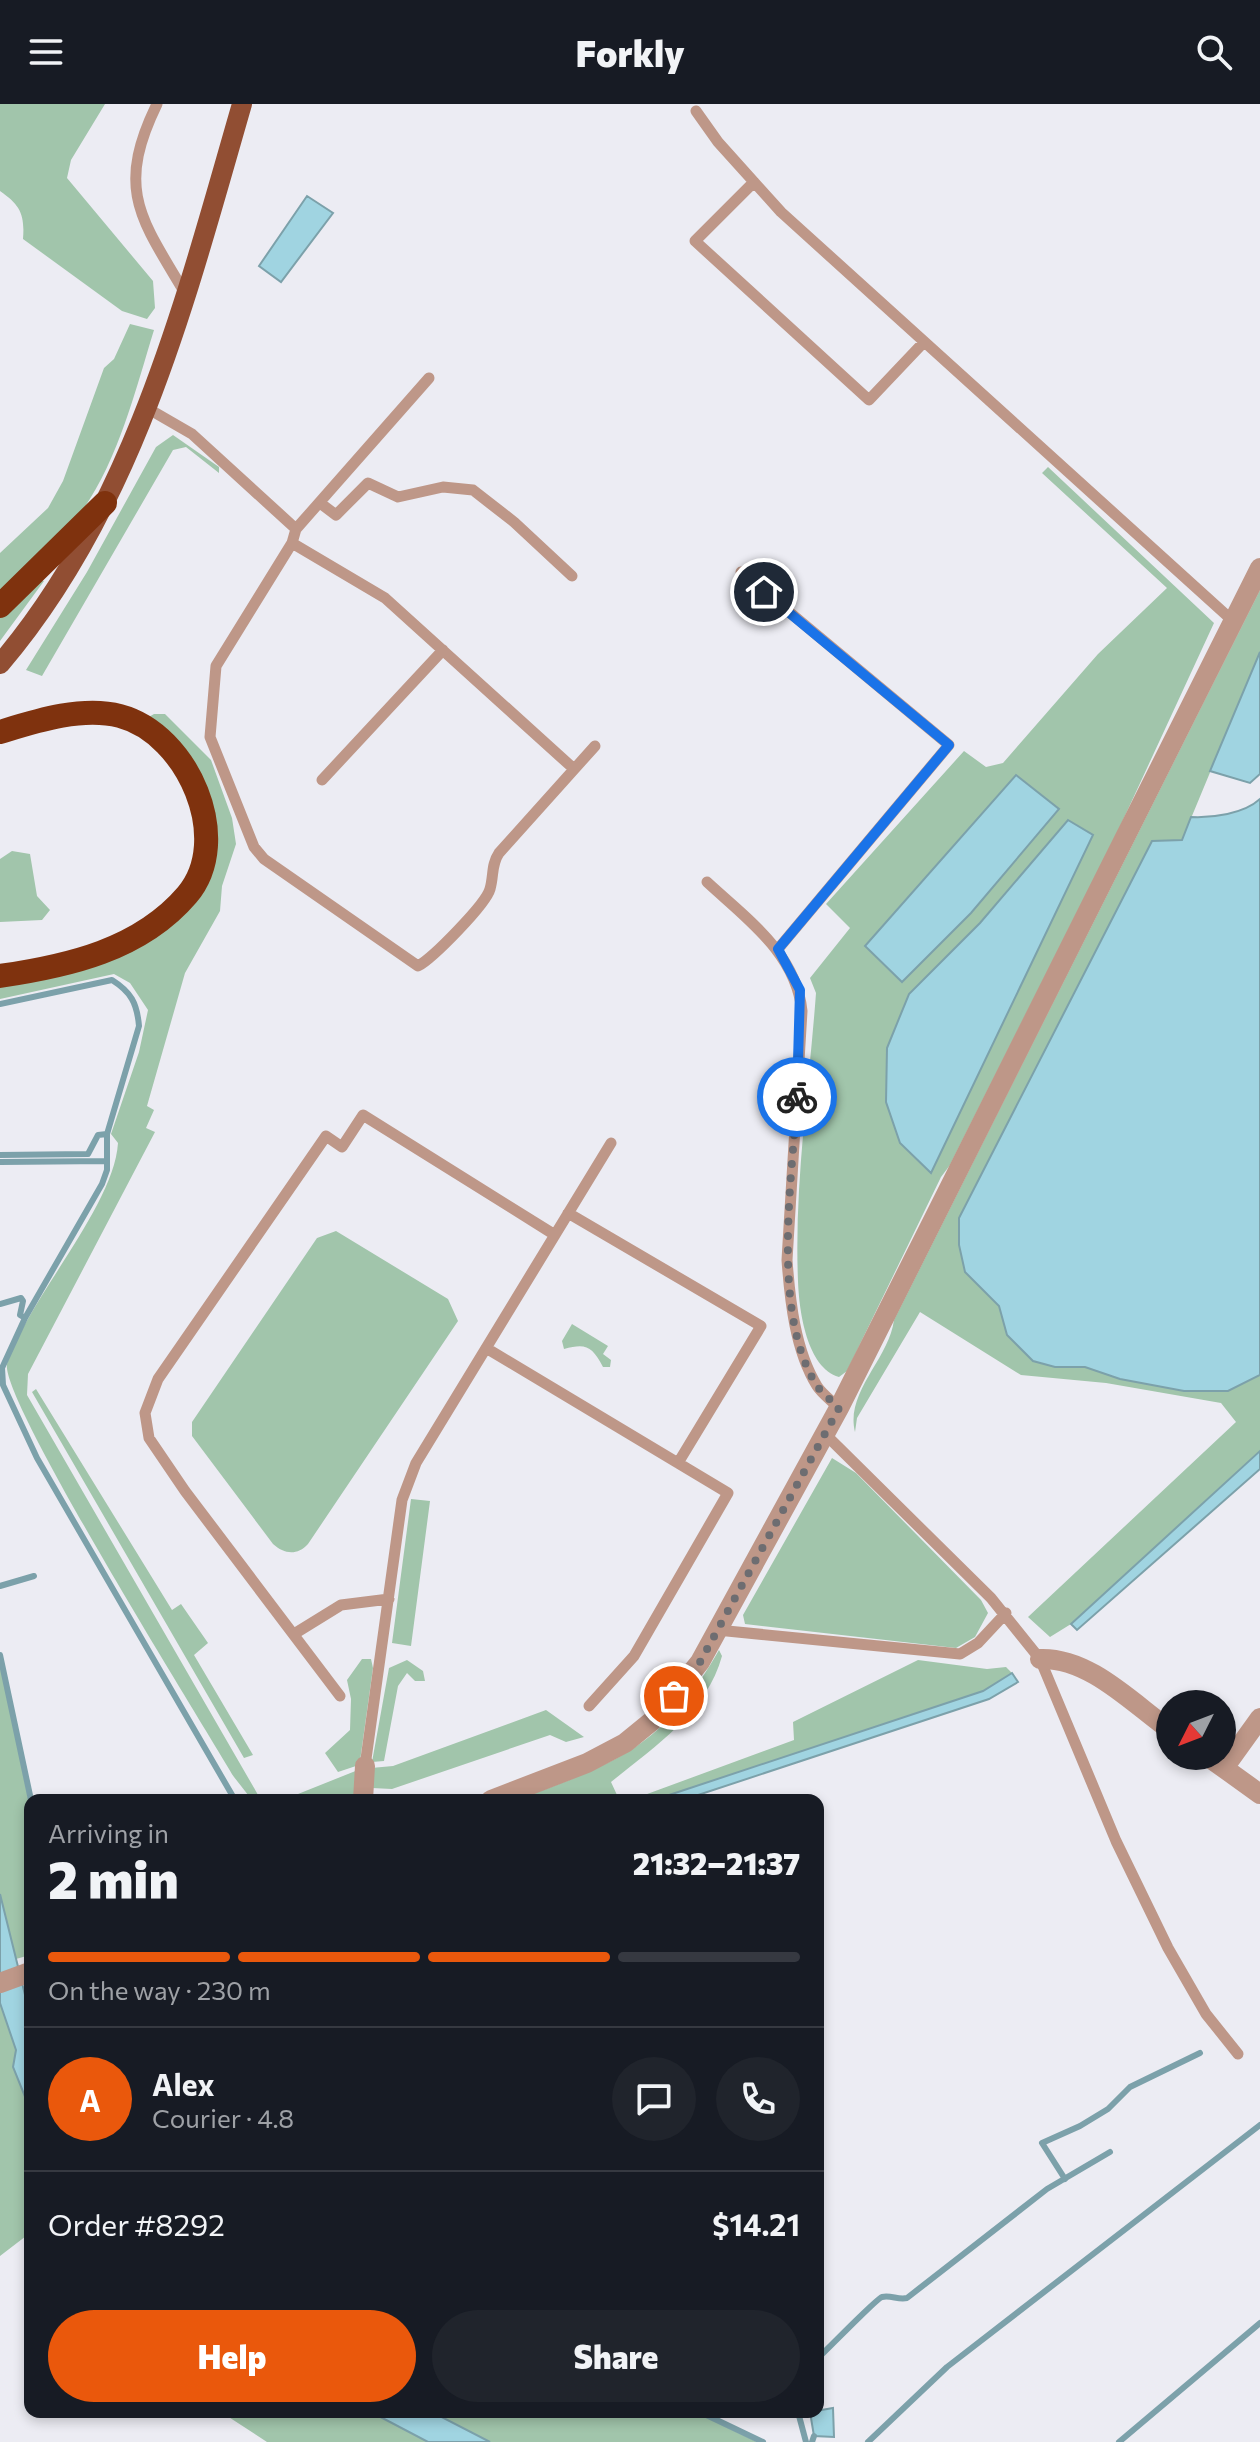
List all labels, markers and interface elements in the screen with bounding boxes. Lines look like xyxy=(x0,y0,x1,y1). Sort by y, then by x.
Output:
icon: menu xyxy=(24,30,68,74)
text: Forkly xyxy=(575,30,685,74)
icon: search xyxy=(1192,30,1236,74)
pin xyxy=(730,558,798,626)
icon: home xyxy=(742,570,786,614)
courier xyxy=(757,1057,837,1137)
icon: bike xyxy=(775,1075,819,1119)
pin xyxy=(640,1662,708,1730)
icon: bag xyxy=(652,1674,696,1718)
north arrow xyxy=(1156,1690,1236,1770)
map controls xyxy=(1156,1690,1236,1770)
text: Arriving in xyxy=(48,1817,169,1848)
text: 21:32–21:37 xyxy=(633,1844,800,1881)
text: 2 min xyxy=(48,1846,179,1910)
text: On the way · 230 m xyxy=(48,1974,271,2005)
button: chat xyxy=(612,2057,696,2141)
button: phone xyxy=(716,2057,800,2141)
text: Alex xyxy=(152,2065,215,2102)
text: A xyxy=(79,2081,101,2118)
text: Courier · 4.8 xyxy=(152,2102,294,2133)
text: Order #8292 xyxy=(48,2205,225,2242)
text: $14.21 xyxy=(712,2205,800,2242)
button: Help xyxy=(48,2310,416,2402)
button: Share xyxy=(432,2310,800,2402)

